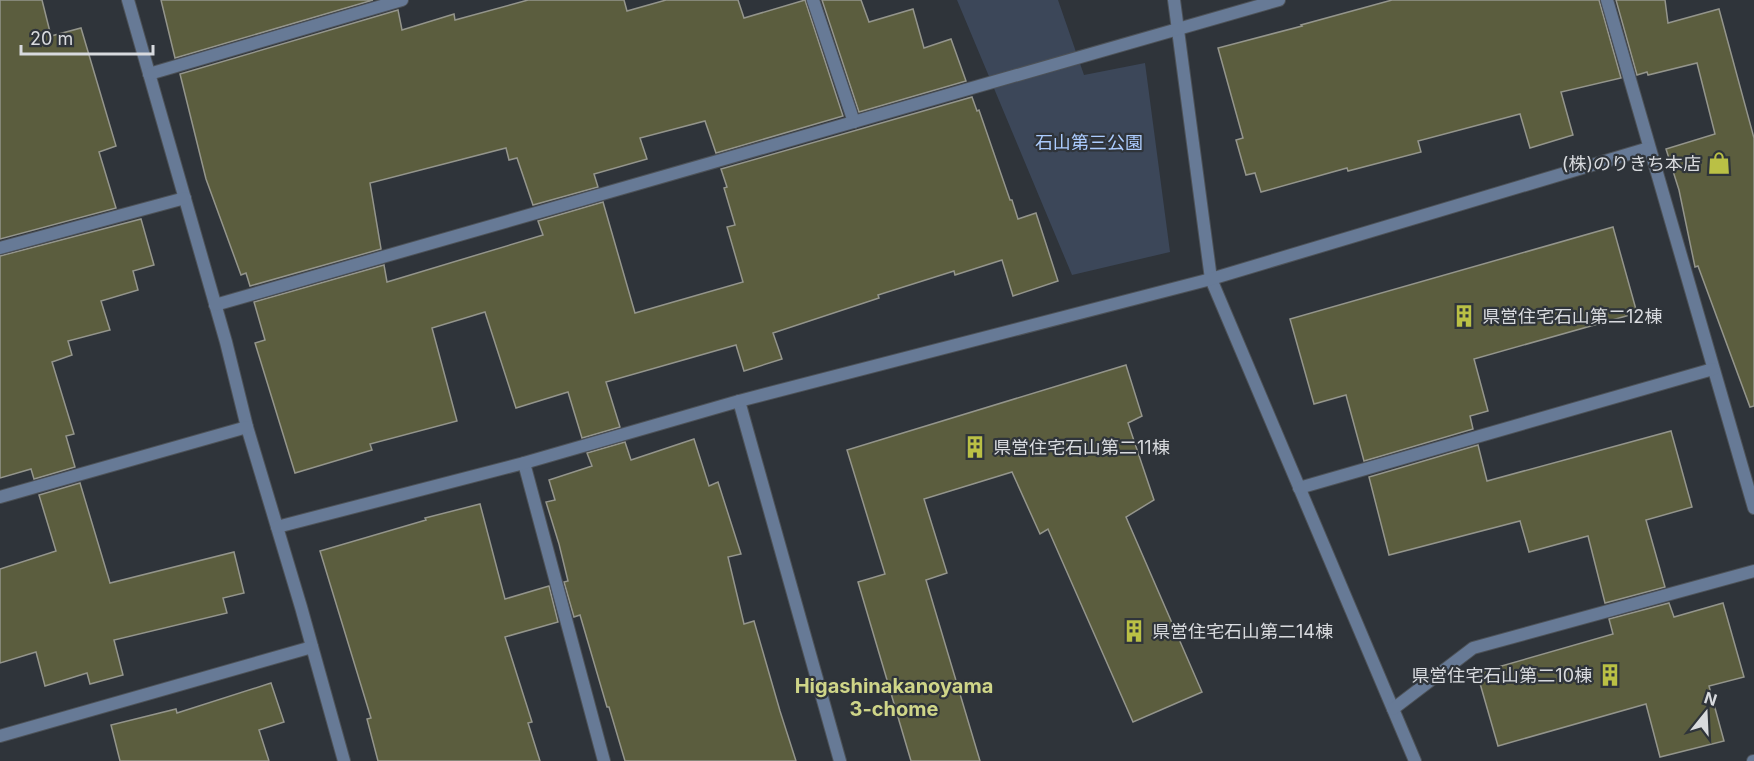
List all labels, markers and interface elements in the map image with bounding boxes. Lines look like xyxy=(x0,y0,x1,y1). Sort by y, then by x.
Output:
scale bar xyxy=(21,18,153,56)
text: 20 m xyxy=(30,28,73,49)
park label: 石山第三公園 xyxy=(1035,132,1143,153)
shop icon: (株)のりきち本店 xyxy=(1706,150,1732,176)
place label: (株)のりきち本店 xyxy=(1562,153,1701,174)
building icon: 県営住宅石山第二12棟 xyxy=(1451,303,1477,329)
place label: 県営住宅石山第二12棟 xyxy=(1482,306,1662,327)
building icon: 県営住宅石山第二11棟 xyxy=(962,434,988,460)
place label: 県営住宅石山第二11棟 xyxy=(993,437,1170,458)
building icon: 県営住宅石山第二14棟 xyxy=(1121,618,1147,644)
place label: 県営住宅石山第二14棟 xyxy=(1152,621,1333,642)
building icon: 県営住宅石山第二10棟 xyxy=(1597,662,1623,688)
place label: 県営住宅石山第二10棟 xyxy=(1411,665,1592,686)
district label: Higashinakanoyama 3-chome xyxy=(795,674,993,721)
north arrow xyxy=(1676,683,1736,743)
text: N xyxy=(1702,687,1720,710)

